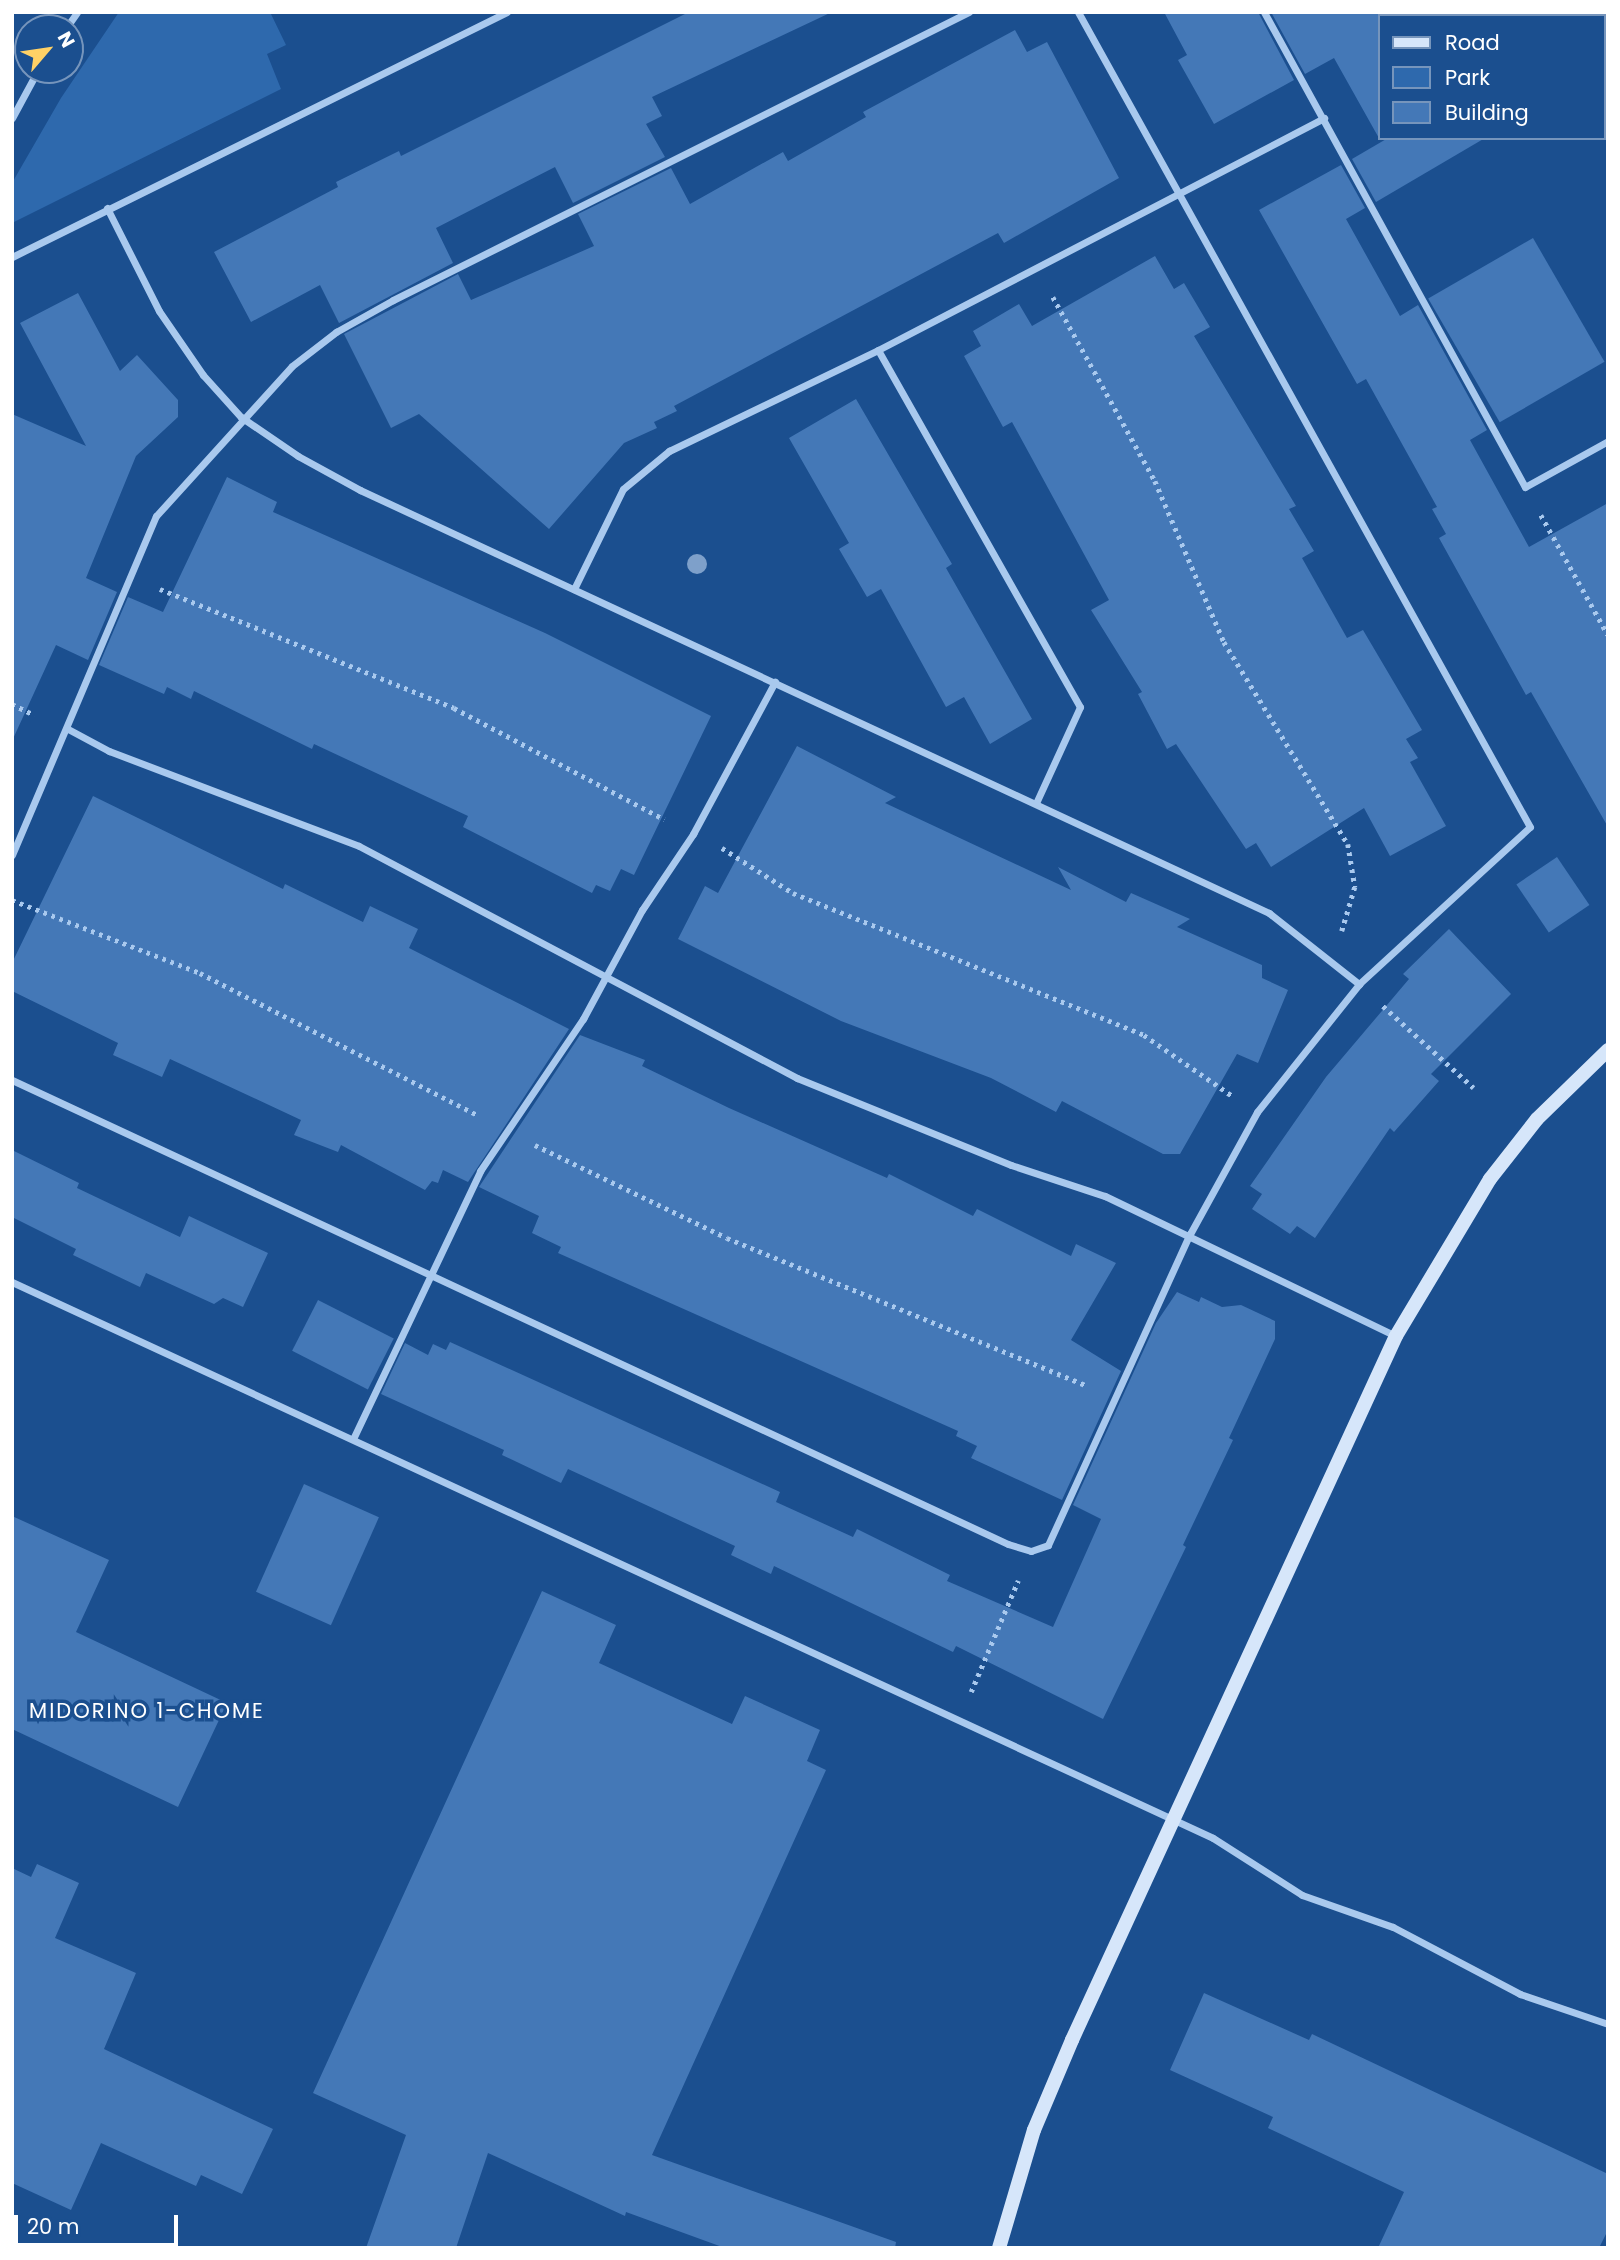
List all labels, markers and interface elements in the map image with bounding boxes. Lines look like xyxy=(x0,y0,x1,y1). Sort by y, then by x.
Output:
north arrow xyxy=(14,14,84,84)
legend xyxy=(1378,14,1606,140)
text: N xyxy=(51,27,81,52)
text: Road xyxy=(1445,28,1500,57)
text: Park xyxy=(1445,63,1490,92)
text: Building xyxy=(1445,98,1529,127)
district label: MIDORINO 1-CHOME xyxy=(31,1698,263,1724)
scale bar xyxy=(18,2200,182,2244)
text: 20 m xyxy=(27,2212,80,2241)

